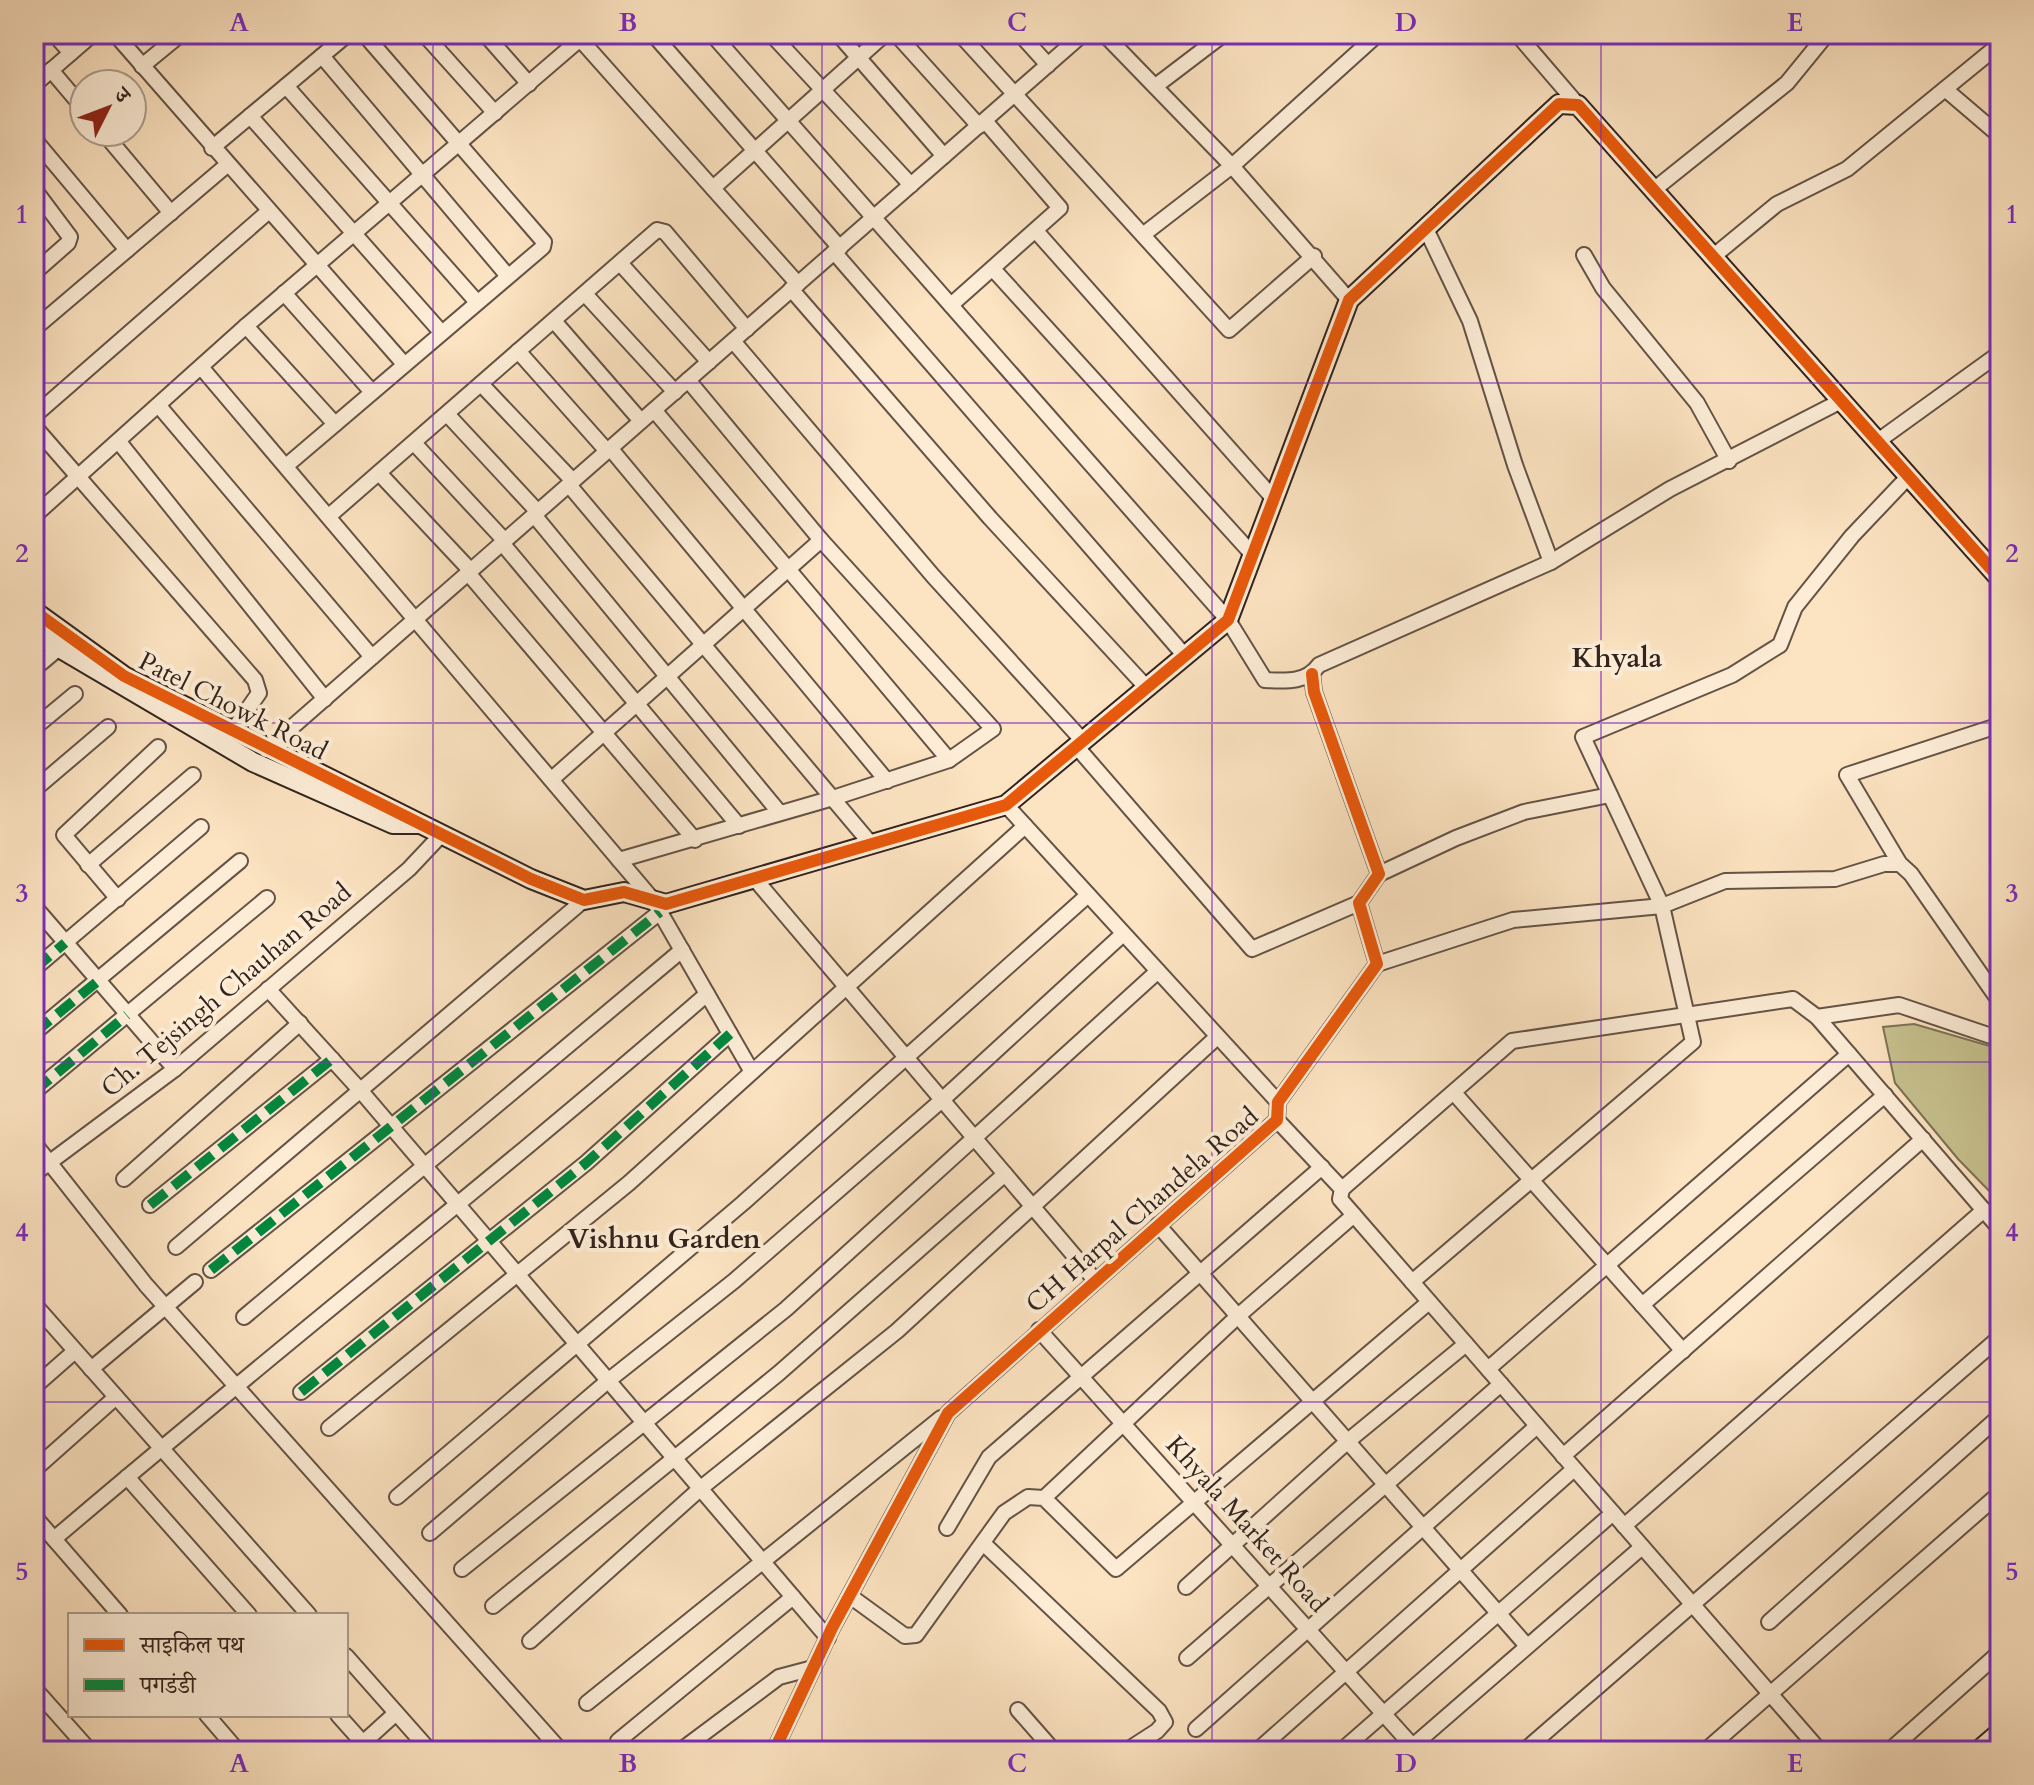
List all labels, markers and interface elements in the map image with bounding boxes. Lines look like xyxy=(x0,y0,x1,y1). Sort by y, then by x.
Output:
text: A xyxy=(229,5,249,40)
text: B xyxy=(619,5,637,40)
text: C xyxy=(1007,5,1027,40)
text: D xyxy=(1395,5,1417,40)
text: E xyxy=(1787,5,1803,40)
north arrow xyxy=(68,68,148,148)
text: उ xyxy=(106,80,138,111)
text: 1 xyxy=(15,197,29,232)
text: 1 xyxy=(2005,197,2019,232)
text: 2 xyxy=(15,536,29,571)
text: 2 xyxy=(2005,536,2019,571)
district label: Khyala xyxy=(1572,639,1663,677)
street label: Patel Chowk Road xyxy=(133,643,333,769)
street label: Ch. Tejsingh Chauhan Road xyxy=(93,875,359,1105)
text: 3 xyxy=(15,876,29,911)
text: 3 xyxy=(2005,876,2019,911)
street label: CH Harpal Chandela Road xyxy=(1018,1099,1266,1321)
text: 4 xyxy=(15,1215,29,1250)
text: 4 xyxy=(2005,1215,2019,1250)
district label: Vishnu Garden xyxy=(567,1220,761,1258)
street label: Khyala Market Road xyxy=(1158,1428,1336,1620)
text: 5 xyxy=(15,1554,29,1589)
text: 5 xyxy=(2005,1554,2019,1589)
legend xyxy=(68,1613,348,1717)
text: साइकिल पथ xyxy=(139,1629,245,1662)
text: पगडंडी xyxy=(139,1669,197,1702)
text: A xyxy=(229,1746,249,1781)
text: B xyxy=(619,1746,637,1781)
text: C xyxy=(1007,1746,1027,1781)
text: D xyxy=(1395,1746,1417,1781)
text: E xyxy=(1787,1746,1803,1781)

